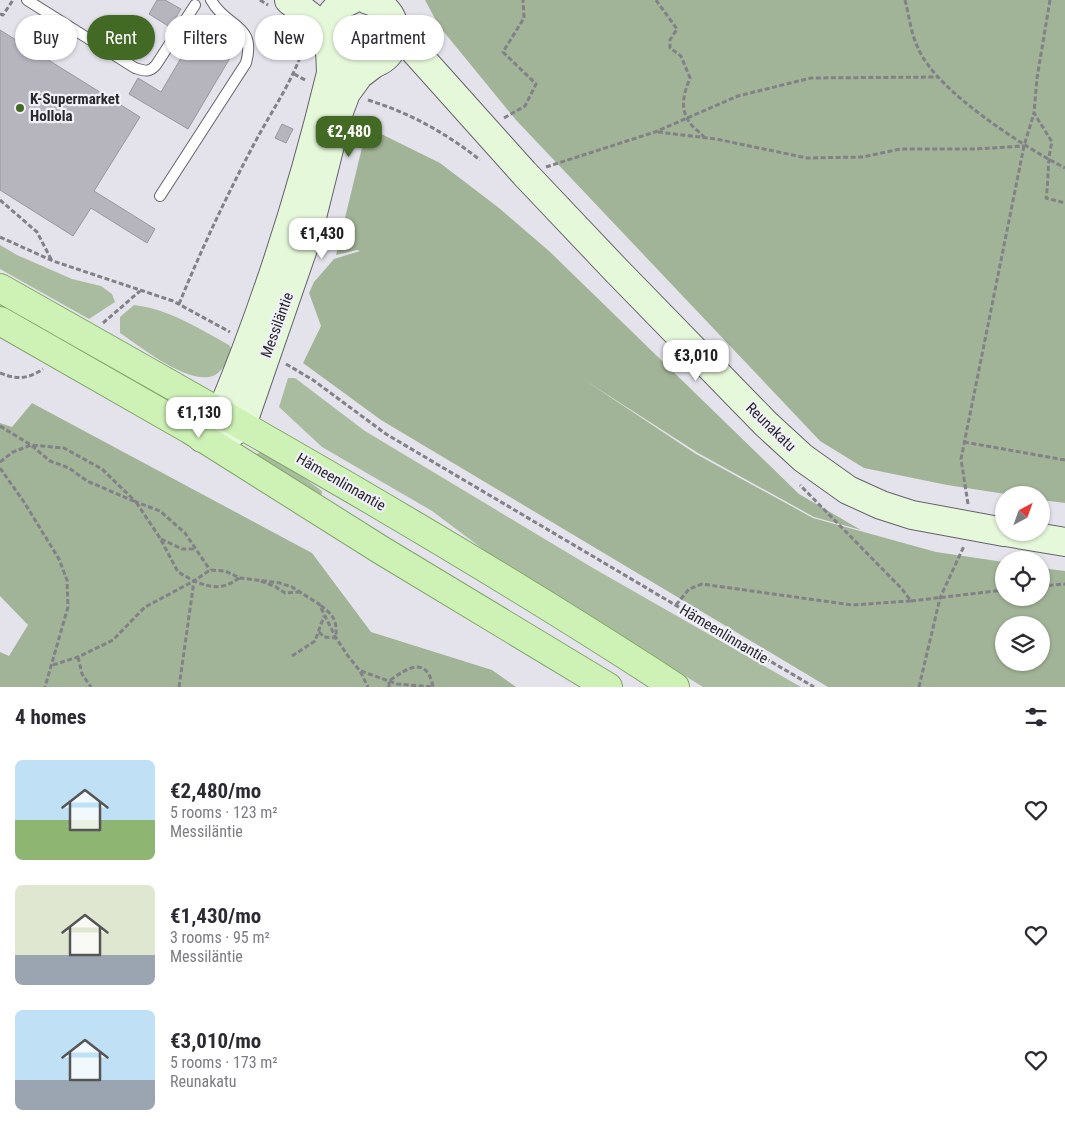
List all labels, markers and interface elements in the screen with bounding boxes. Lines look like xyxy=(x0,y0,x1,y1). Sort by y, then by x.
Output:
chip: Buy xyxy=(15,15,77,60)
chip: Rent xyxy=(87,15,155,60)
chip: Filters xyxy=(165,15,245,60)
chip: New xyxy=(255,15,323,60)
chip: Apartment xyxy=(333,15,444,60)
place label: K-Supermarket Hollola xyxy=(30,90,120,125)
marker: K-Supermarket Hollola xyxy=(14,102,26,114)
pin: €2,480 xyxy=(308,116,390,158)
text: €2,480 xyxy=(327,122,371,141)
pin: €1,430 xyxy=(281,218,363,260)
text: €1,430 xyxy=(300,224,344,243)
street label: Messiläntie xyxy=(257,290,297,360)
pin: €3,010 xyxy=(655,340,737,382)
text: €3,010 xyxy=(674,346,718,365)
pin: €1,130 xyxy=(158,396,240,439)
street label: Reunakatu xyxy=(742,399,800,455)
text: €1,130 xyxy=(177,403,221,422)
street label: Hämeenlinnantie xyxy=(293,449,389,515)
north arrow xyxy=(995,486,1050,541)
map controls xyxy=(995,486,1050,671)
button: locate xyxy=(995,551,1050,606)
street label: Hämeenlinnantie xyxy=(677,601,771,667)
button: layers xyxy=(995,616,1050,671)
icon: filters xyxy=(1022,703,1050,731)
text: 4 homes xyxy=(15,705,86,729)
text: €2,480/mo xyxy=(170,779,261,803)
icon: home xyxy=(55,780,115,840)
icon: heart xyxy=(1022,796,1050,824)
text: 5 rooms · 123 m² xyxy=(170,803,278,822)
text: Messiläntie xyxy=(170,822,243,841)
text: €1,430/mo xyxy=(170,904,261,928)
icon: home xyxy=(55,905,115,965)
icon: heart xyxy=(1022,921,1050,949)
text: 3 rooms · 95 m² xyxy=(170,928,270,947)
text: Messiläntie xyxy=(170,947,243,966)
text: €3,010/mo xyxy=(170,1029,261,1053)
icon: home xyxy=(55,1030,115,1090)
icon: heart xyxy=(1022,1046,1050,1074)
text: 5 rooms · 173 m² xyxy=(170,1053,278,1072)
text: Reunakatu xyxy=(170,1072,236,1091)

